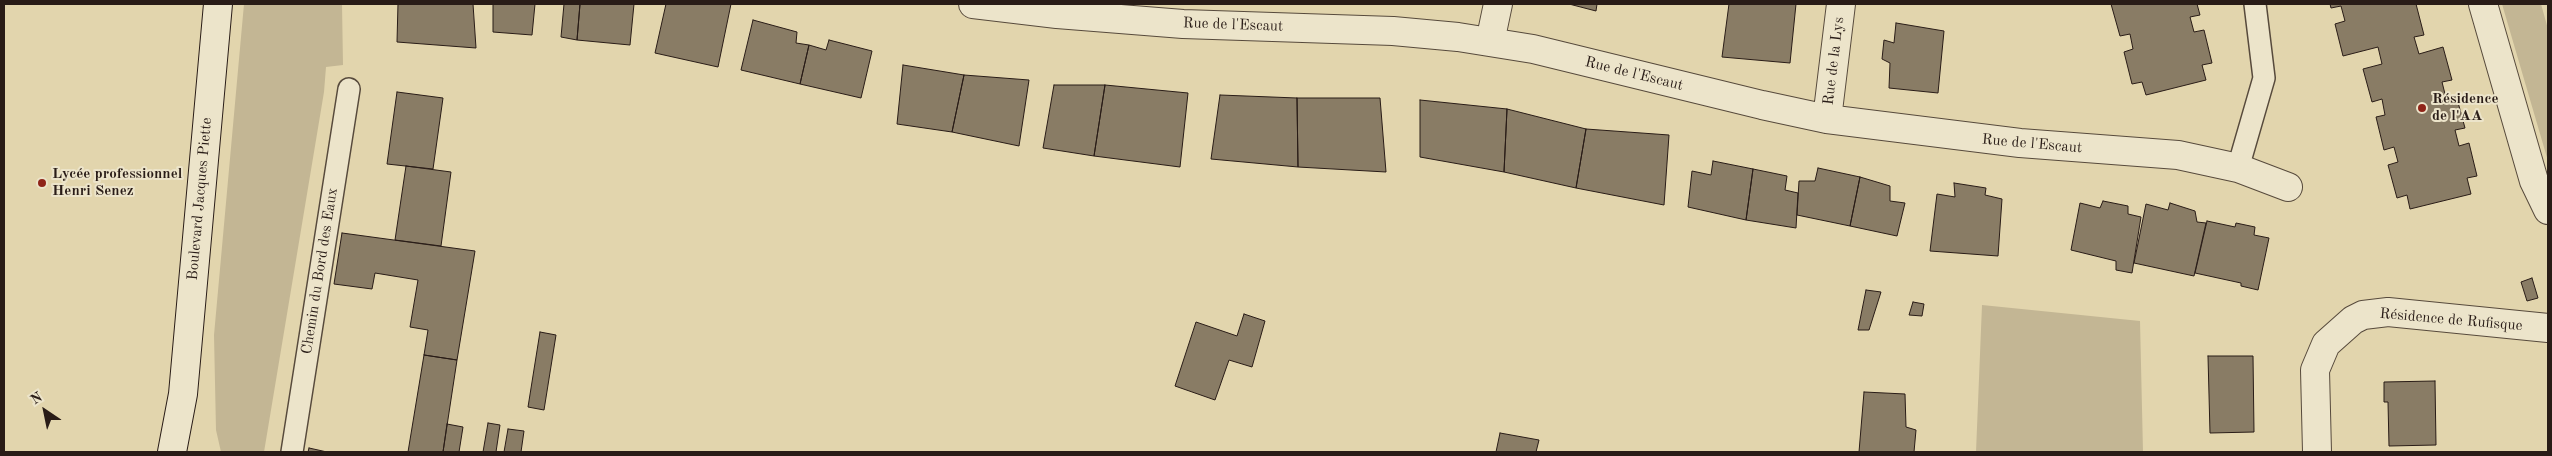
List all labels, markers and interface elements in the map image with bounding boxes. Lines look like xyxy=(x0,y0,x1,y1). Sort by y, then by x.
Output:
street label: Rue de l'Escaut xyxy=(1182,14,1284,36)
street label: Rue de la Lys xyxy=(1820,16,1848,106)
street label: Rue de l'Escaut xyxy=(1583,53,1685,95)
place label: Résidence de l'AA xyxy=(2432,90,2499,125)
marker: Résidence de l'AA xyxy=(2416,102,2428,114)
street label: Boulevard Jacques Piette xyxy=(184,117,216,281)
street label: Rue de l'Escaut xyxy=(1981,131,2083,157)
place label: Lycée professionnel Henri Senez xyxy=(52,165,182,200)
marker: Lycée professionnel Henri Senez xyxy=(36,177,48,189)
street label: Chemin du Bord des Eaux xyxy=(298,186,342,356)
street label: Résidence de Rufisque xyxy=(2379,305,2523,335)
north arrow xyxy=(20,386,70,436)
text: N xyxy=(28,390,45,407)

